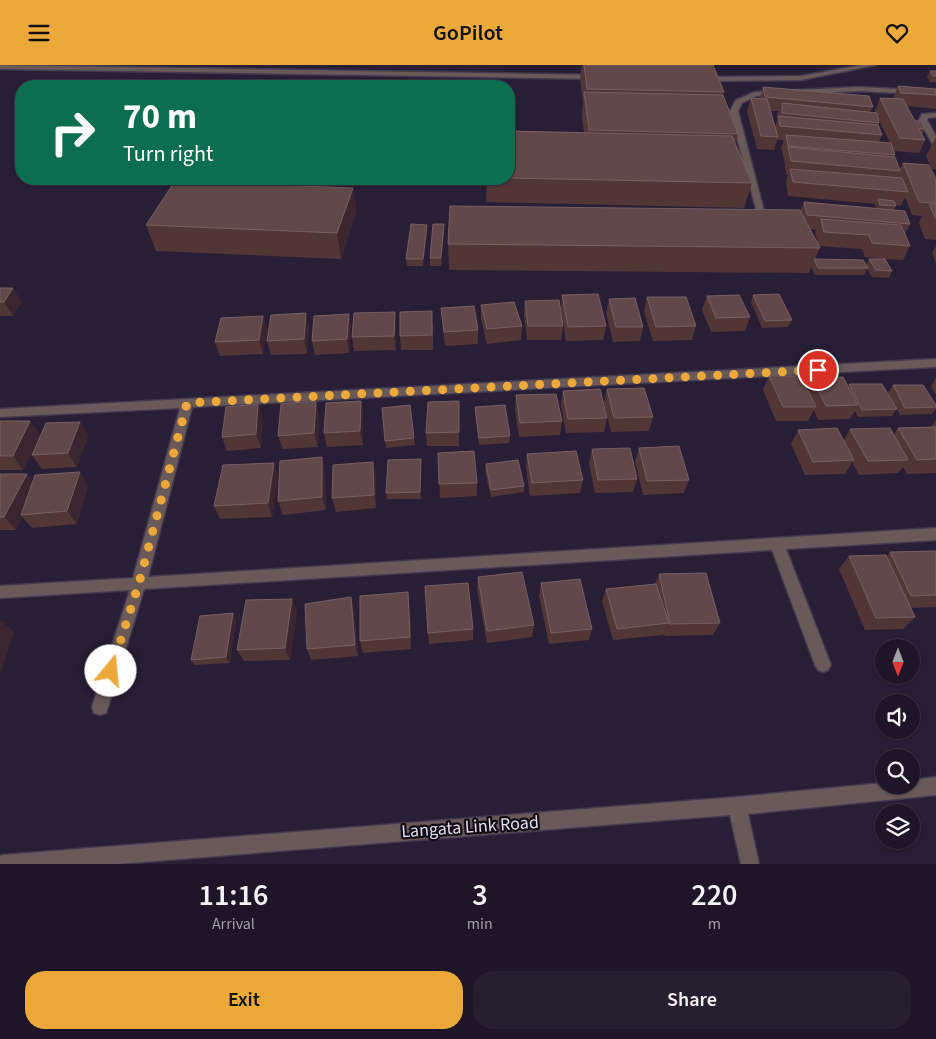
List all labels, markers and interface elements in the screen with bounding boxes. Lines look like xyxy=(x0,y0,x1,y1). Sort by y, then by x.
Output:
text: GoPilot xyxy=(433,17,503,49)
icon: menu xyxy=(25,19,53,47)
icon: heart xyxy=(883,19,911,47)
text: 70 m xyxy=(123,92,197,142)
icon: right xyxy=(40,100,105,165)
text: Turn right xyxy=(123,138,213,170)
pin xyxy=(797,349,839,391)
icon: arrive xyxy=(804,356,832,384)
north arrow xyxy=(875,639,920,684)
map controls xyxy=(875,639,920,849)
position arrow xyxy=(84,644,136,696)
button: sound xyxy=(875,694,920,739)
button: search xyxy=(875,749,920,794)
button: layers xyxy=(875,804,920,849)
street label: Langata Link Road xyxy=(400,810,540,844)
text: 11:16 xyxy=(199,874,268,917)
text: 3 xyxy=(472,874,488,917)
text: 220 xyxy=(691,874,737,917)
text: Arrival xyxy=(212,913,255,935)
text: min xyxy=(467,913,493,935)
text: m xyxy=(708,913,721,935)
button: Exit xyxy=(25,971,463,1029)
button: Share xyxy=(473,971,911,1029)

